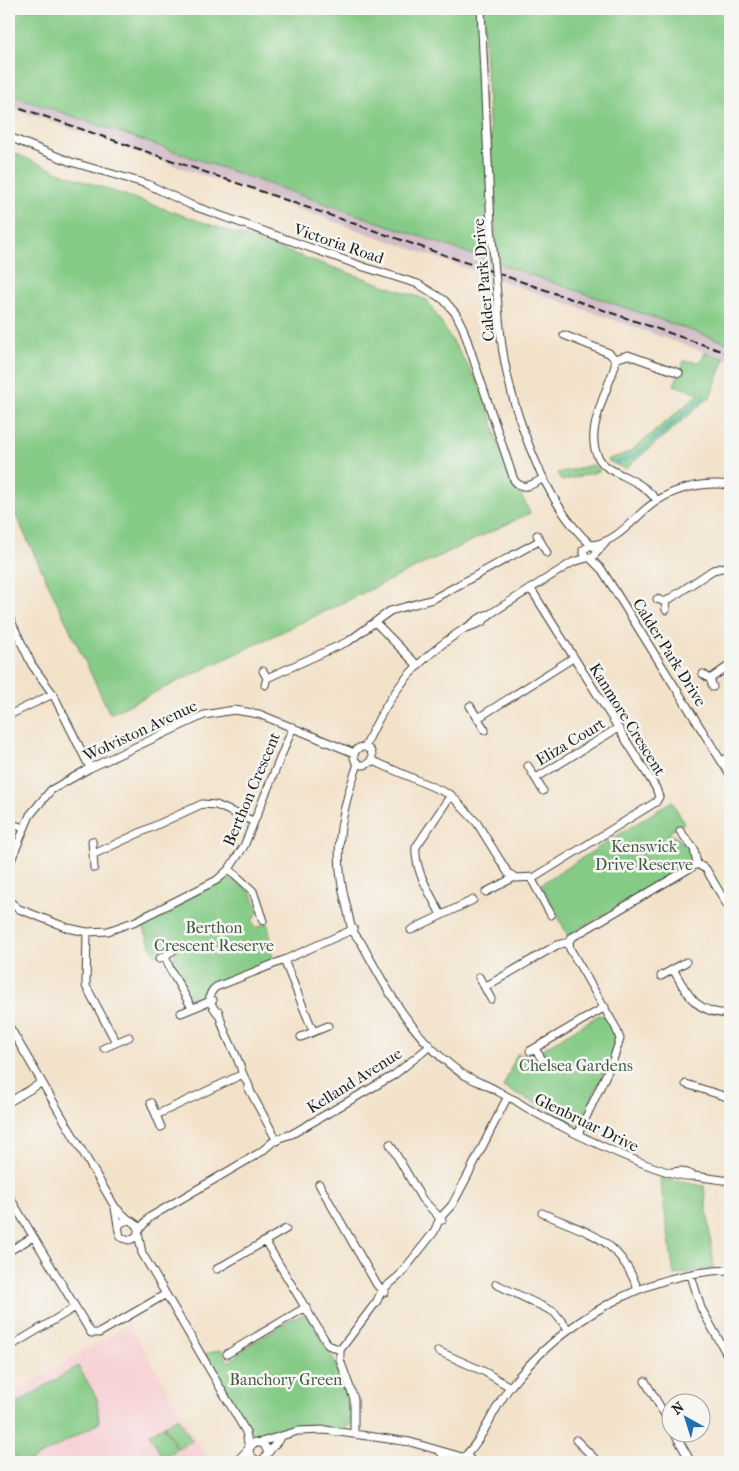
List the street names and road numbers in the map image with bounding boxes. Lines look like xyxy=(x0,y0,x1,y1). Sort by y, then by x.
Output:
street label: Calder Park Drive xyxy=(469,217,498,342)
street label: Victoria Road xyxy=(290,219,387,268)
street label: Calder Park Drive xyxy=(629,595,710,710)
street label: Kanmore Crescent xyxy=(585,660,670,779)
street label: Wolviston Avenue xyxy=(79,696,200,766)
street label: Eliza Court xyxy=(532,713,608,769)
street label: Berthon Crescent xyxy=(219,729,284,849)
street label: Kelland Avenue xyxy=(303,1044,405,1117)
street label: Glenbruar Drive xyxy=(532,1089,642,1156)

